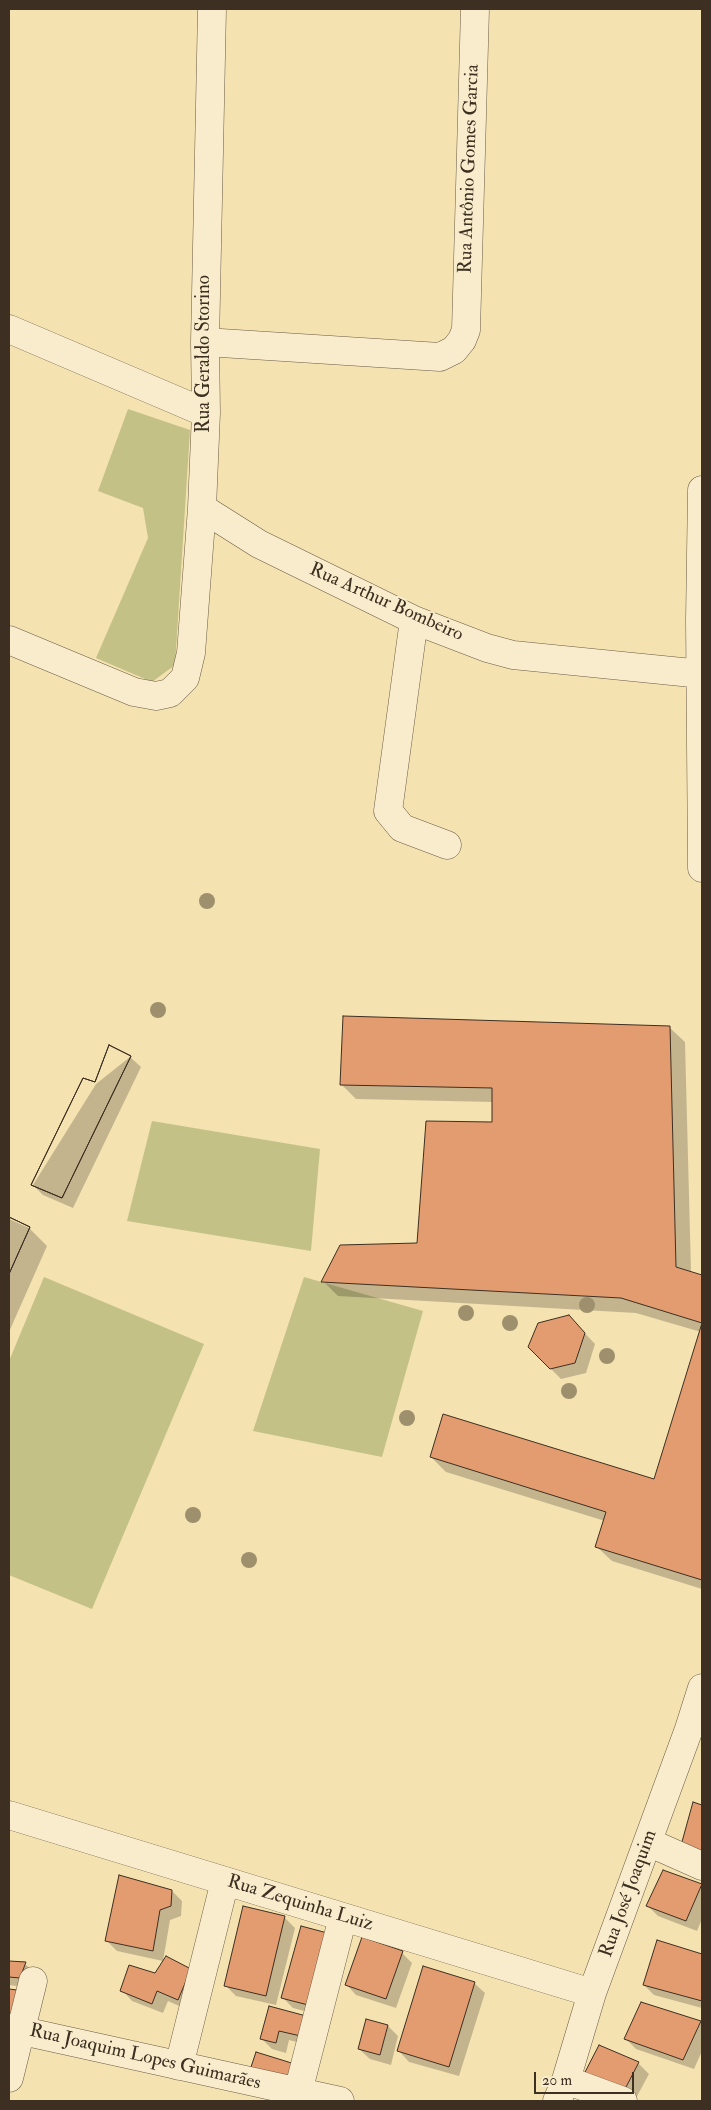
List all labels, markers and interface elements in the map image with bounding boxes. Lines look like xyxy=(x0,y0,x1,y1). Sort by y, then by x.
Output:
street label: Rua Antônio Gomes Garcia xyxy=(455,64,485,274)
street label: Rua Geraldo Storino xyxy=(194,275,216,433)
street label: Rua Arthur Bombeiro xyxy=(306,559,466,647)
street label: Rua José Joaquim xyxy=(595,1827,663,1961)
street label: Rua Zequinha Luiz xyxy=(224,1871,376,1937)
street label: Rua Joaquim Lopes Guimarães xyxy=(27,2020,263,2096)
scale bar xyxy=(536,2062,636,2094)
text: 20 m xyxy=(542,2071,572,2090)

